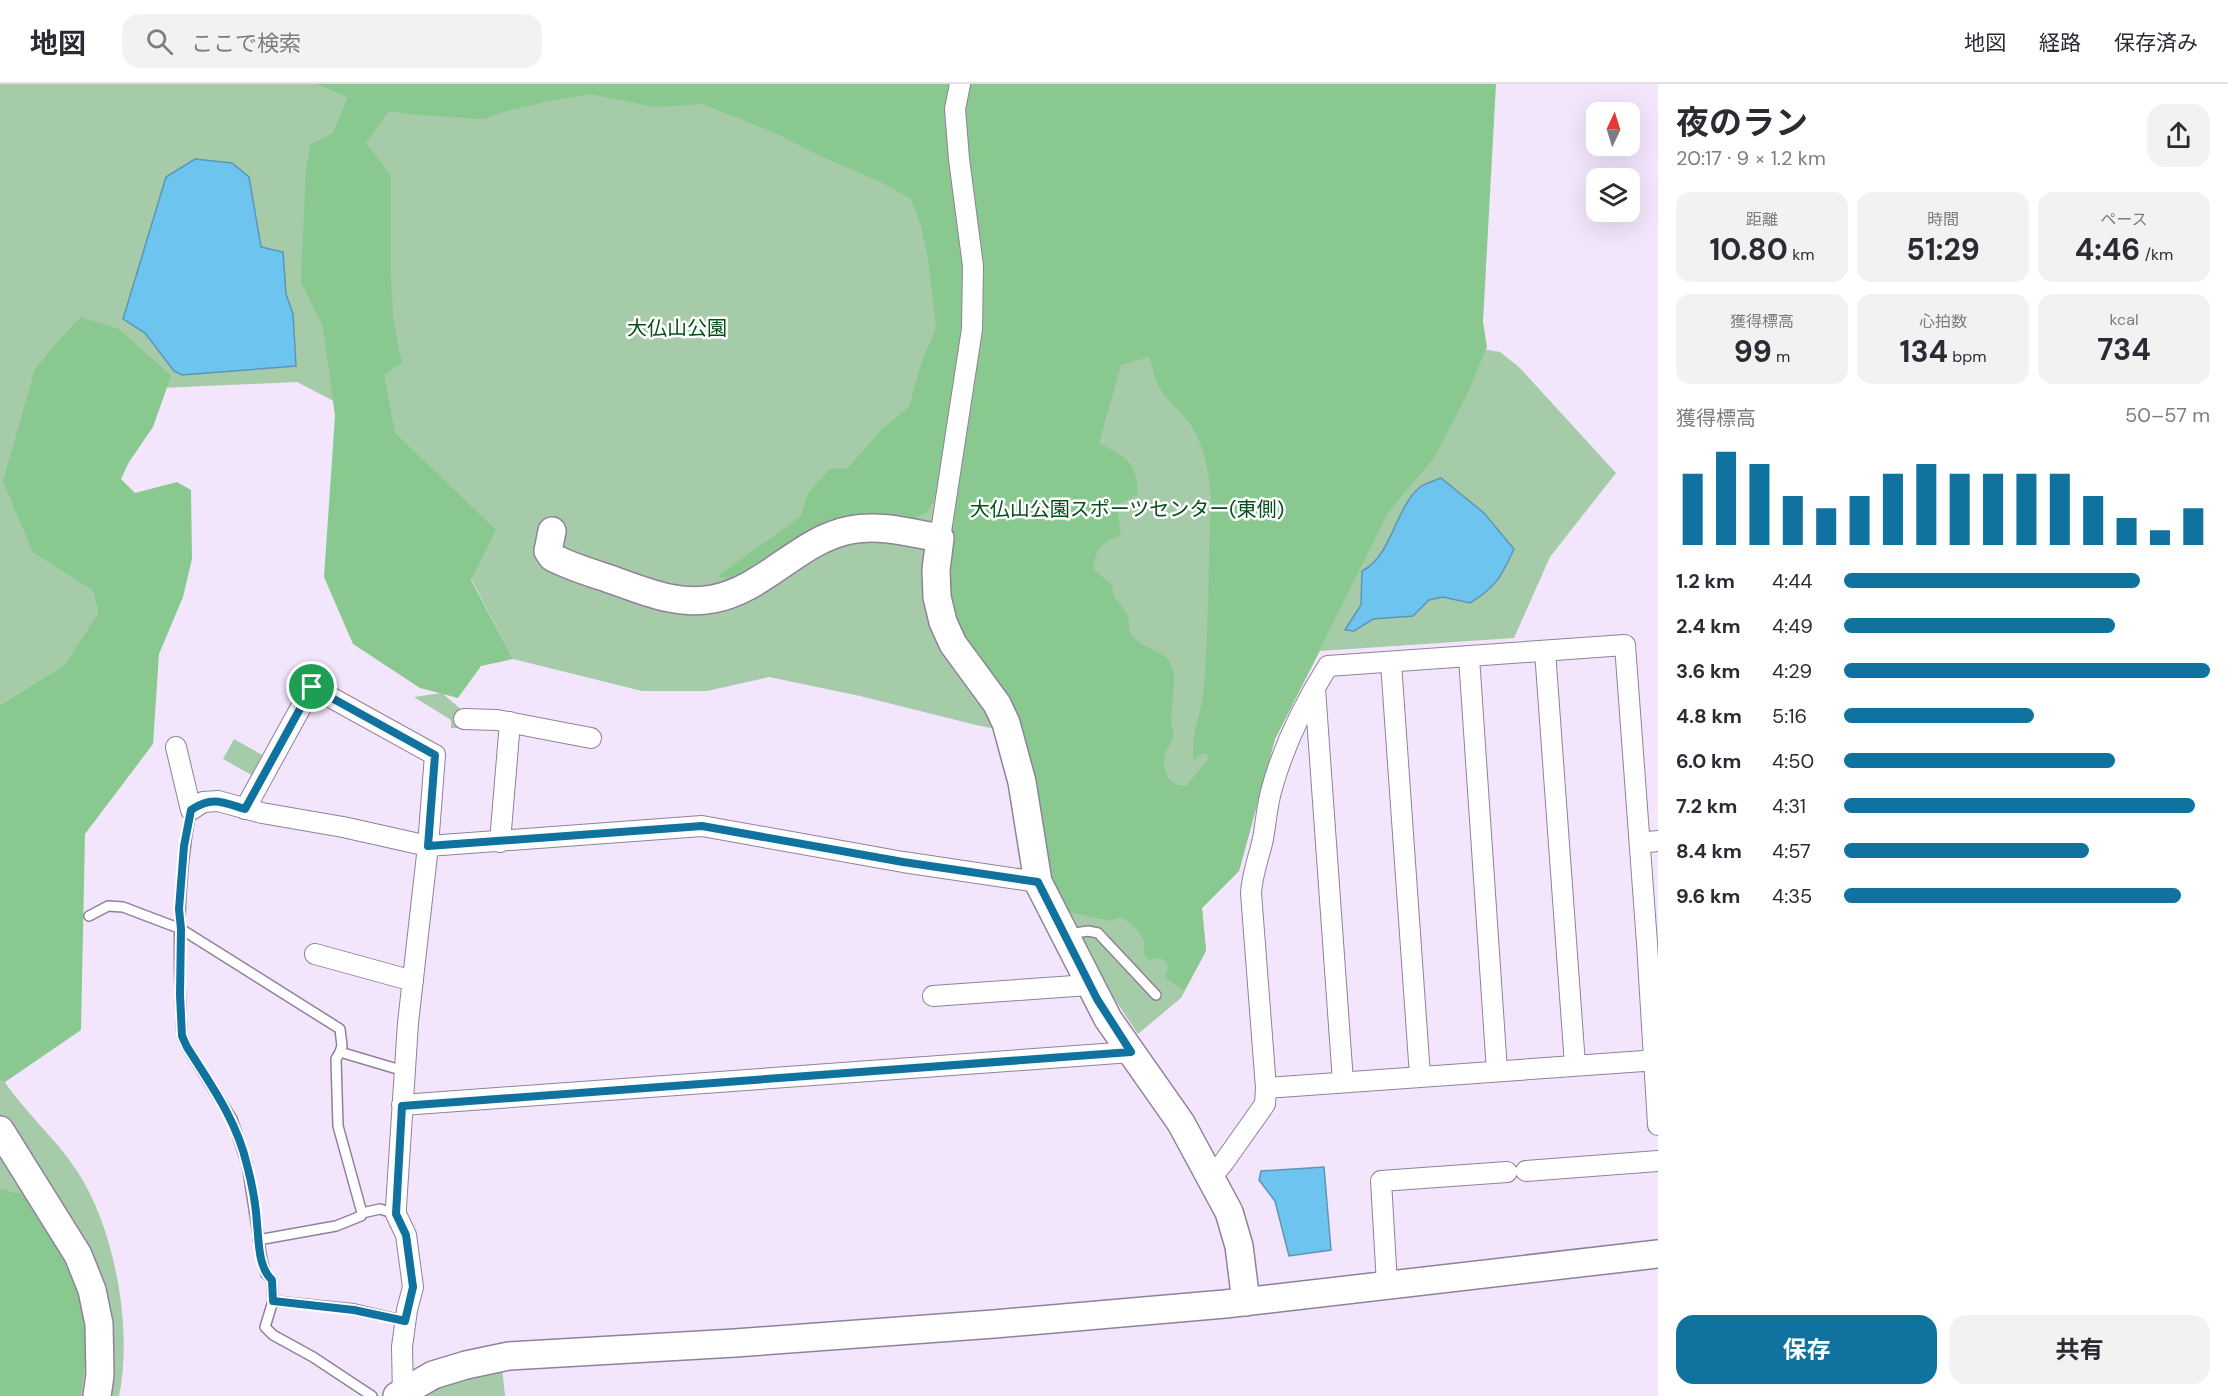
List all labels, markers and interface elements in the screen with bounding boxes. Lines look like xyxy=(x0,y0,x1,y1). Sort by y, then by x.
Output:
search box xyxy=(122,14,542,68)
text: 地図 xyxy=(30,25,86,62)
icon: search xyxy=(143,25,176,58)
text: ここで検索 xyxy=(191,29,301,58)
text: 地図 xyxy=(1964,29,2006,57)
text: 経路 xyxy=(2039,29,2081,57)
text: 保存済み xyxy=(2114,29,2198,57)
text: 夜のラン xyxy=(1676,101,1808,144)
north arrow xyxy=(1586,102,1640,156)
map controls xyxy=(1586,102,1640,222)
button: share xyxy=(2147,104,2210,167)
text: 20:17 · 9 × 1.2 km xyxy=(1676,145,1826,171)
button: layers xyxy=(1586,168,1640,222)
text: 距離 xyxy=(1746,209,1778,230)
text: 時間 xyxy=(1927,209,1959,230)
text: ペース xyxy=(2100,209,2148,230)
text: 10.80 xyxy=(1709,230,1788,269)
text: 51:29 xyxy=(1906,230,1980,269)
text: 4:46 xyxy=(2075,230,2140,269)
text: km xyxy=(1788,244,1815,265)
text: /km xyxy=(2140,244,2173,265)
text: kcal xyxy=(2110,309,2138,330)
text: 獲得標高 xyxy=(1730,311,1794,332)
text: 心拍数 xyxy=(1919,311,1967,332)
park label: 大仏山公園 xyxy=(627,315,727,341)
text: 734 xyxy=(2097,330,2151,369)
text: 99 xyxy=(1734,332,1772,371)
text: 134 xyxy=(1899,332,1948,371)
text: m xyxy=(1772,346,1790,367)
text: bpm xyxy=(1948,346,1987,367)
text: 50–57 m xyxy=(2125,402,2210,428)
text: 獲得標高 xyxy=(1676,405,1756,431)
park label: 大仏山公園スポーツセンター(東側) xyxy=(970,496,1284,522)
text: 1.2 km xyxy=(1676,568,1735,594)
text: 4:44 xyxy=(1772,568,1812,594)
text: 2.4 km xyxy=(1676,613,1741,639)
text: 4:49 xyxy=(1772,613,1813,639)
text: 3.6 km xyxy=(1676,658,1740,684)
text: 4:29 xyxy=(1772,658,1812,684)
pin xyxy=(286,661,337,712)
icon: arrive xyxy=(295,670,328,703)
text: 4.8 km xyxy=(1676,703,1742,729)
text: 5:16 xyxy=(1772,703,1807,729)
text: 6.0 km xyxy=(1676,748,1741,774)
text: 4:50 xyxy=(1772,748,1814,774)
text: 7.2 km xyxy=(1676,793,1737,819)
text: 4:31 xyxy=(1772,793,1806,819)
text: 8.4 km xyxy=(1676,838,1742,864)
text: 4:57 xyxy=(1772,838,1811,864)
text: 9.6 km xyxy=(1676,883,1740,909)
text: 4:35 xyxy=(1772,883,1812,909)
button: 保存 xyxy=(1676,1315,1937,1384)
button: 共有 xyxy=(1949,1315,2210,1384)

